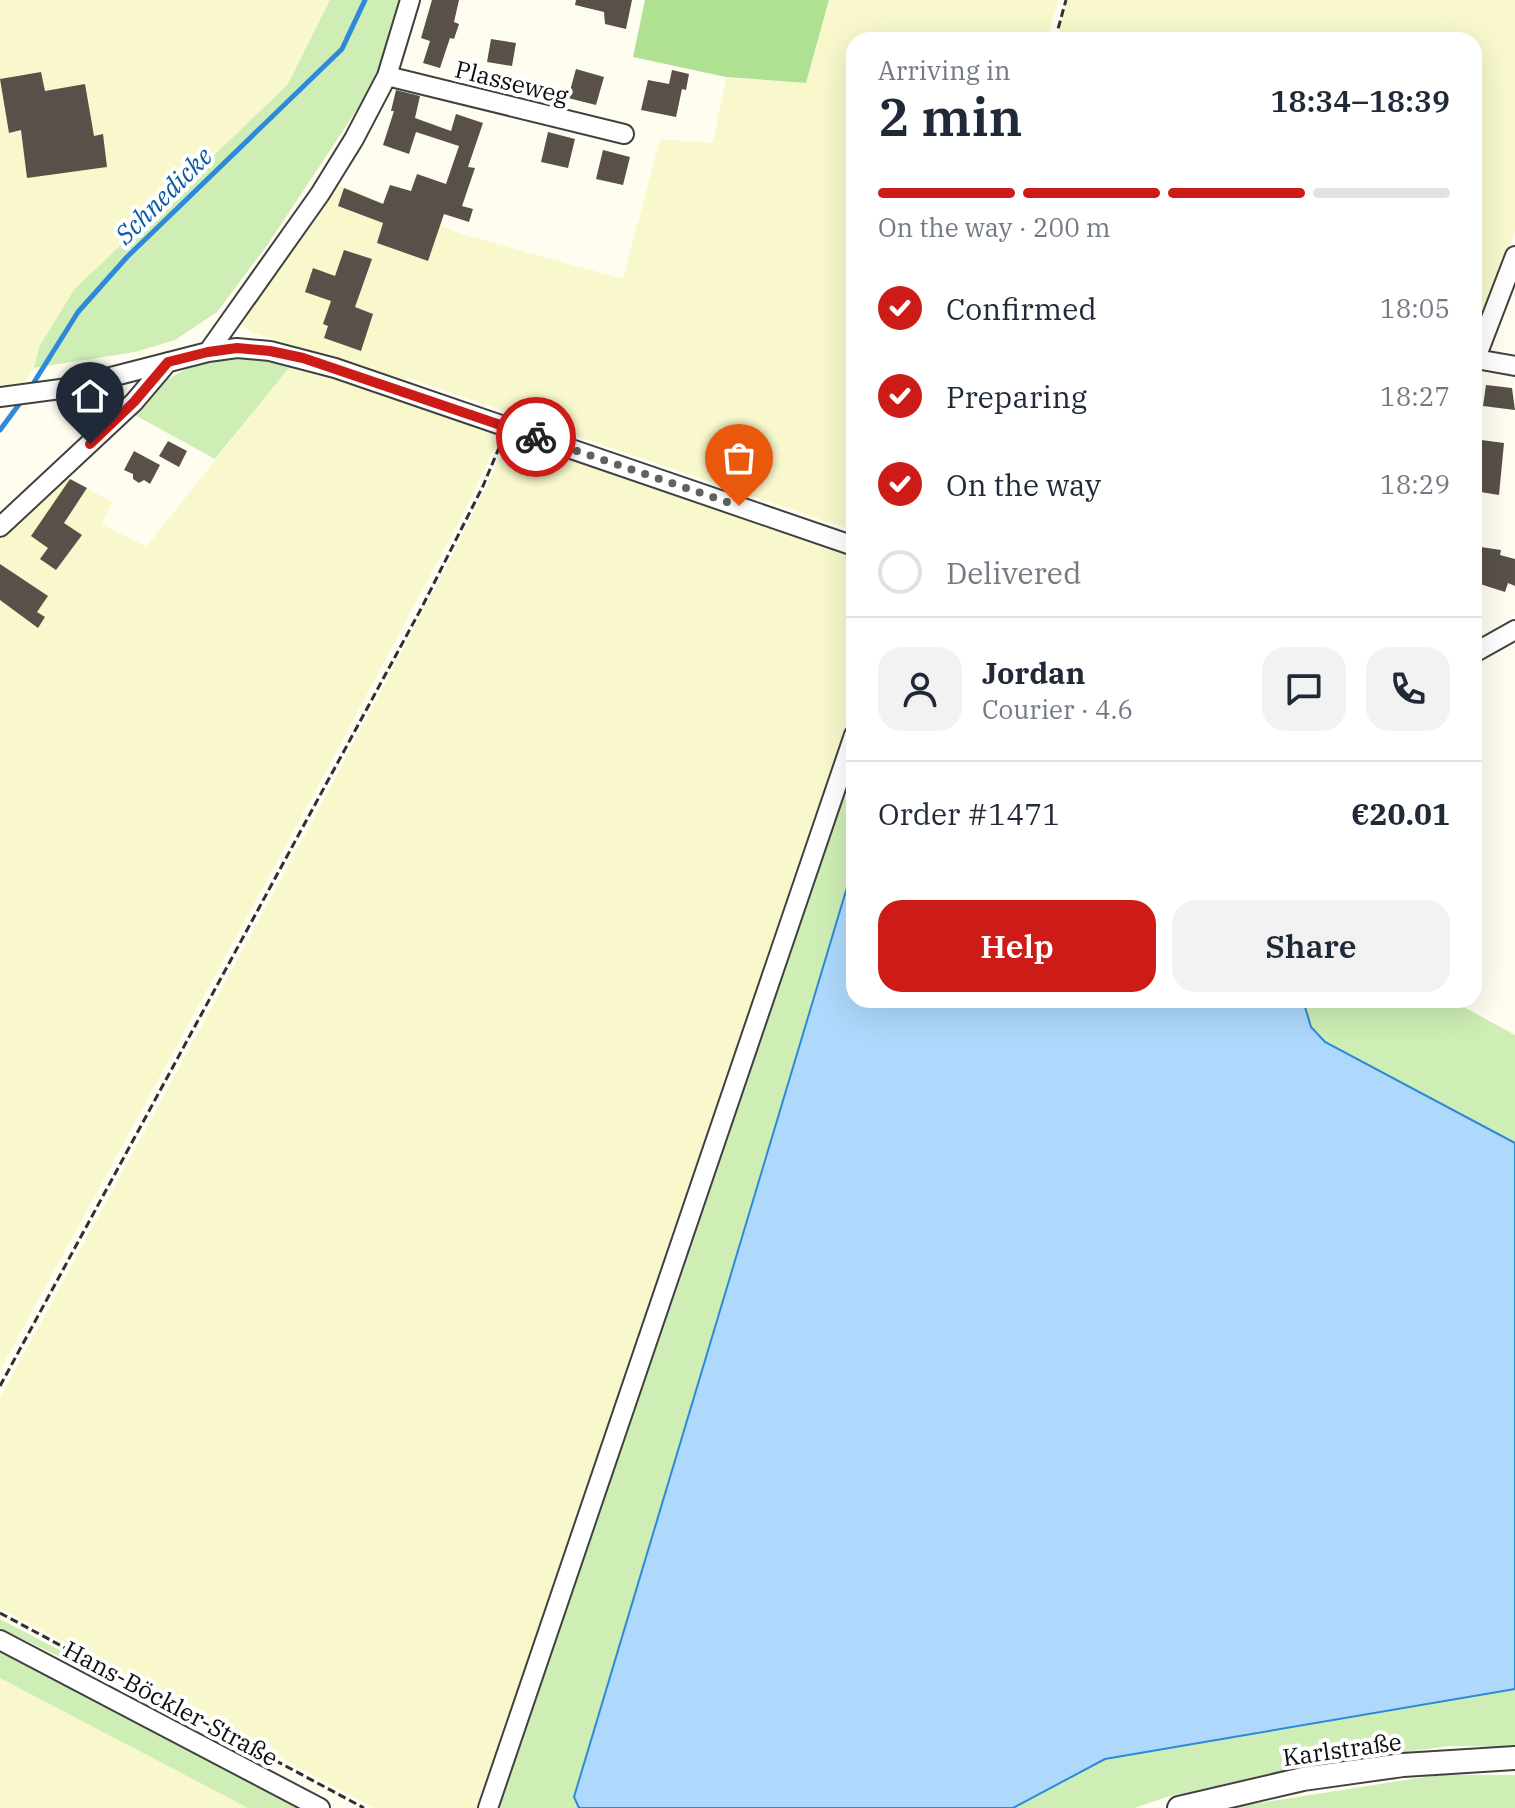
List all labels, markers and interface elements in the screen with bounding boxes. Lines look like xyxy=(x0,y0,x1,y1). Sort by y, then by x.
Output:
street label: Plasseweg xyxy=(452,52,572,112)
text: Arriving in xyxy=(878,53,1011,87)
text: 18:34–18:39 xyxy=(1270,81,1450,120)
text: 2 min xyxy=(878,83,1023,150)
water label: Schnedicke xyxy=(106,139,219,252)
text: On the way · 200 m xyxy=(878,210,1111,244)
icon: check xyxy=(878,286,922,330)
text: Confirmed xyxy=(946,289,1097,328)
text: 18:05 xyxy=(1380,291,1450,325)
pin xyxy=(56,362,124,444)
icon: home xyxy=(68,374,112,418)
icon: check xyxy=(878,374,922,418)
text: Preparing xyxy=(946,377,1087,416)
text: 18:27 xyxy=(1380,379,1450,413)
courier xyxy=(496,397,576,477)
icon: bike xyxy=(514,415,558,459)
pin xyxy=(705,424,773,506)
icon: bag xyxy=(717,436,761,480)
icon: check xyxy=(878,462,922,506)
text: On the way xyxy=(946,465,1101,504)
text: 18:29 xyxy=(1380,467,1450,501)
text: Delivered xyxy=(946,553,1081,592)
button: person xyxy=(878,647,962,731)
button: chat xyxy=(1262,647,1346,731)
button: phone xyxy=(1366,647,1450,731)
text: Jordan xyxy=(982,653,1085,692)
text: Courier · 4.6 xyxy=(982,692,1133,726)
text: Order #1471 xyxy=(878,794,1060,833)
text: €20.01 xyxy=(1351,794,1450,833)
button: Help xyxy=(878,900,1156,992)
button: Share xyxy=(1172,900,1450,992)
street label: Hans-Böckler-Straße xyxy=(58,1633,284,1773)
street label: Karlstraße xyxy=(1281,1725,1403,1773)

